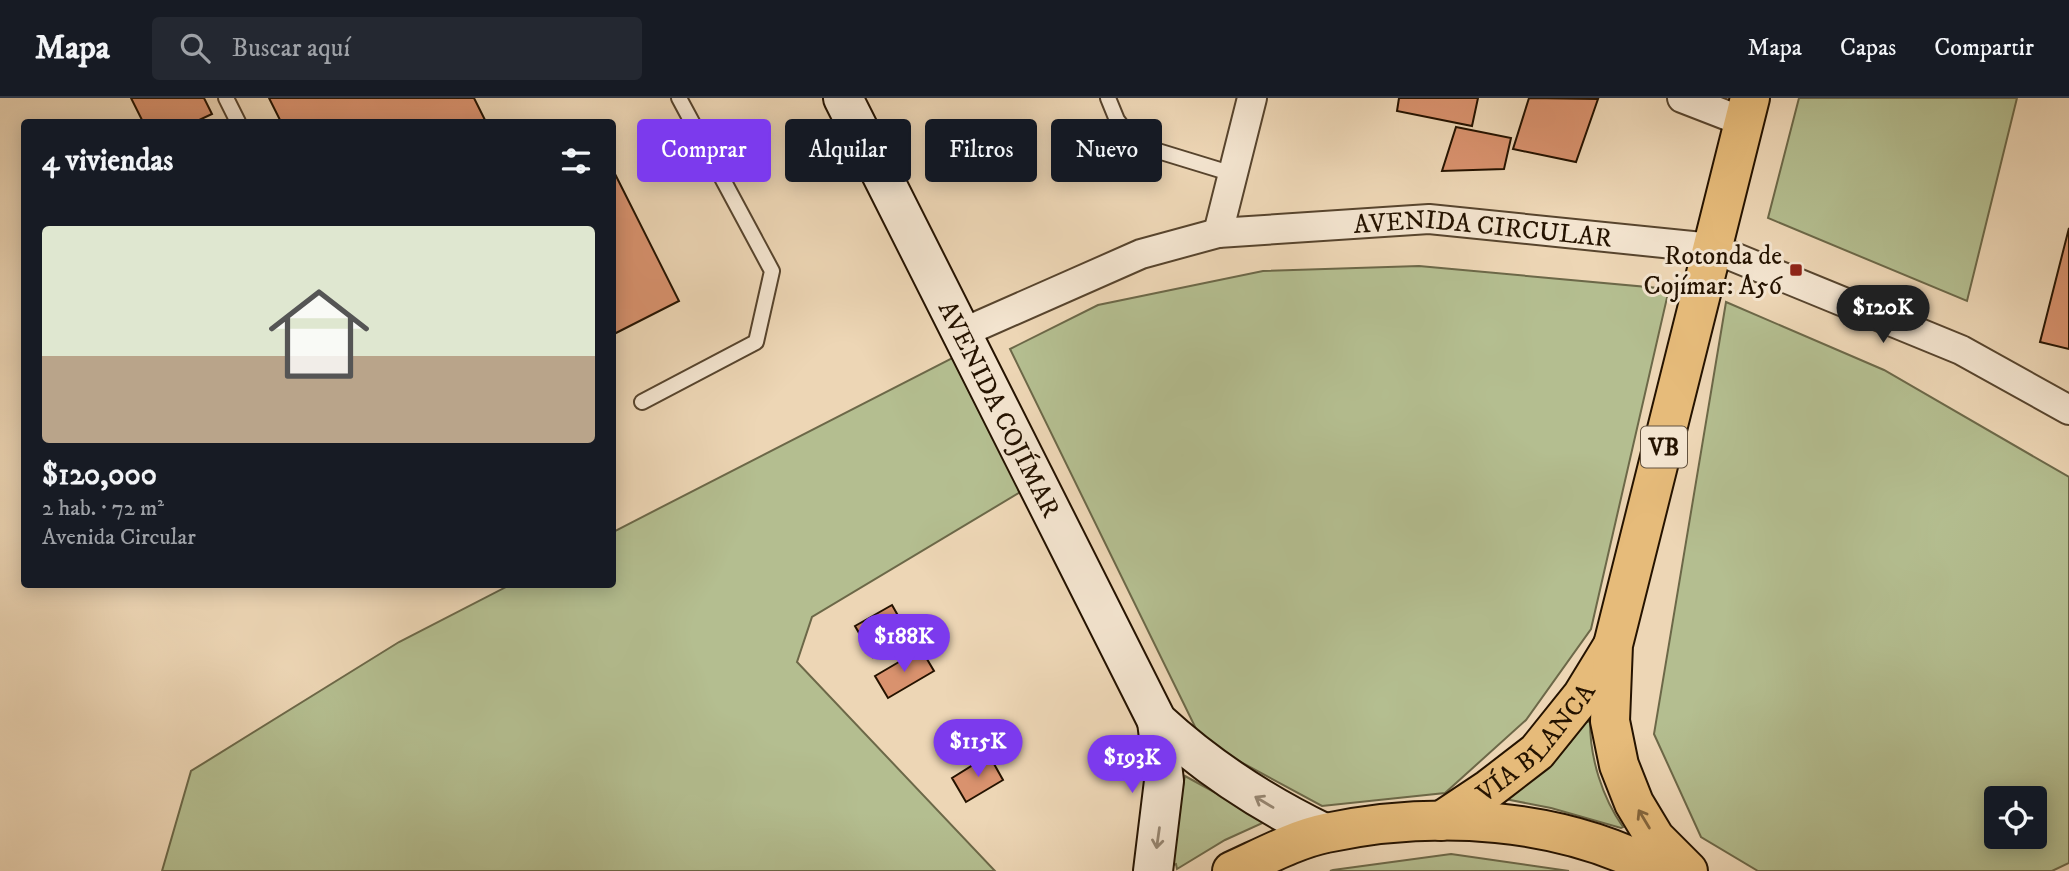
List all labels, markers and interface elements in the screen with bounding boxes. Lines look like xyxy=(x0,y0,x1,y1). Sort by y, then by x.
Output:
search box xyxy=(152,17,642,80)
text: Mapa xyxy=(35,28,110,69)
icon: search xyxy=(176,29,214,67)
text: Buscar aquí xyxy=(232,32,350,65)
text: Mapa xyxy=(1748,33,1802,63)
text: Capas xyxy=(1840,33,1896,63)
text: Compartir xyxy=(1934,33,2034,63)
chip: Comprar xyxy=(637,119,771,182)
chip: Alquilar xyxy=(785,119,911,182)
chip: Filtros xyxy=(925,119,1037,182)
chip: Nuevo xyxy=(1051,119,1162,182)
icon: filters xyxy=(557,142,595,180)
text: 4 viviendas xyxy=(42,143,173,180)
street label: AVENIDA CIRCULAR xyxy=(1352,204,1613,256)
place label: Rotonda de Cojímar: A56 xyxy=(1644,240,1783,303)
marker: Rotonda de Cojímar: A56 xyxy=(1788,262,1804,278)
icon: home xyxy=(256,271,382,397)
pin: $120K xyxy=(1834,286,1932,345)
text: $120K xyxy=(1853,293,1913,322)
street label: AVENIDA COJÍMAR xyxy=(930,296,1067,523)
road number: VB xyxy=(1641,426,1687,468)
text: $120,000 xyxy=(42,457,157,494)
text: 2 hab. · 72 m² xyxy=(42,494,164,523)
text: Avenida Circular xyxy=(42,523,196,552)
pin: $188K xyxy=(855,614,953,674)
text: $188K xyxy=(874,622,934,651)
street label: VÍA BLANCA xyxy=(1470,678,1604,811)
pin: $115K xyxy=(929,720,1027,779)
text: $115K xyxy=(950,727,1006,756)
pin: $193K xyxy=(1083,736,1181,795)
text: $193K xyxy=(1103,743,1161,772)
map controls xyxy=(1984,786,2047,849)
button: locate xyxy=(1984,786,2047,849)
one-way arrow xyxy=(1254,795,1274,809)
one-way arrow xyxy=(1636,810,1650,830)
one-way arrow xyxy=(1151,826,1164,849)

